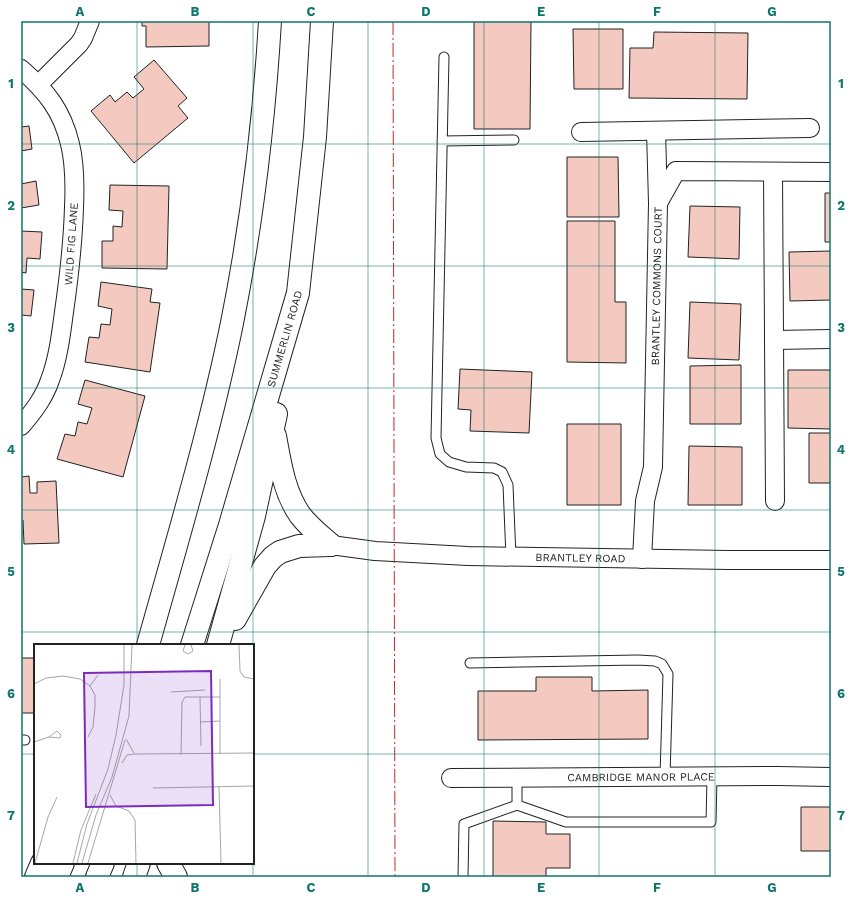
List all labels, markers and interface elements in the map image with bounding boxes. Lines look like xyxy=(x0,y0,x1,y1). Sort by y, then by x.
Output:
text: A xyxy=(76,4,85,19)
text: B xyxy=(191,4,200,19)
text: C xyxy=(307,4,316,19)
text: D xyxy=(421,4,431,19)
text: E xyxy=(537,4,545,19)
text: F xyxy=(653,4,661,19)
text: G xyxy=(767,4,777,19)
text: 1 xyxy=(8,76,14,91)
text: 1 xyxy=(838,76,844,91)
text: 2 xyxy=(7,198,15,213)
text: 2 xyxy=(837,198,845,213)
street label: WILD FIG LANE xyxy=(62,202,81,286)
street label: BRANTLEY COMMONS COURT xyxy=(649,206,665,366)
street label: SUMMERLIN ROAD xyxy=(265,289,305,389)
text: 3 xyxy=(7,320,15,335)
text: 3 xyxy=(837,320,845,335)
text: 4 xyxy=(7,442,16,457)
text: 4 xyxy=(837,442,846,457)
street label: BRANTLEY ROAD xyxy=(535,551,626,565)
text: 5 xyxy=(7,564,15,579)
text: 5 xyxy=(837,564,845,579)
inset map xyxy=(34,644,254,864)
text: 6 xyxy=(7,686,15,701)
text: 6 xyxy=(837,686,845,701)
street label: CAMBRIDGE MANOR PLACE xyxy=(567,770,715,784)
text: 7 xyxy=(7,808,15,823)
text: 7 xyxy=(837,808,845,823)
text: A xyxy=(76,880,85,895)
text: B xyxy=(191,880,200,895)
text: C xyxy=(307,880,316,895)
text: D xyxy=(421,880,431,895)
text: E xyxy=(537,880,545,895)
text: F xyxy=(653,880,661,895)
text: G xyxy=(767,880,777,895)

